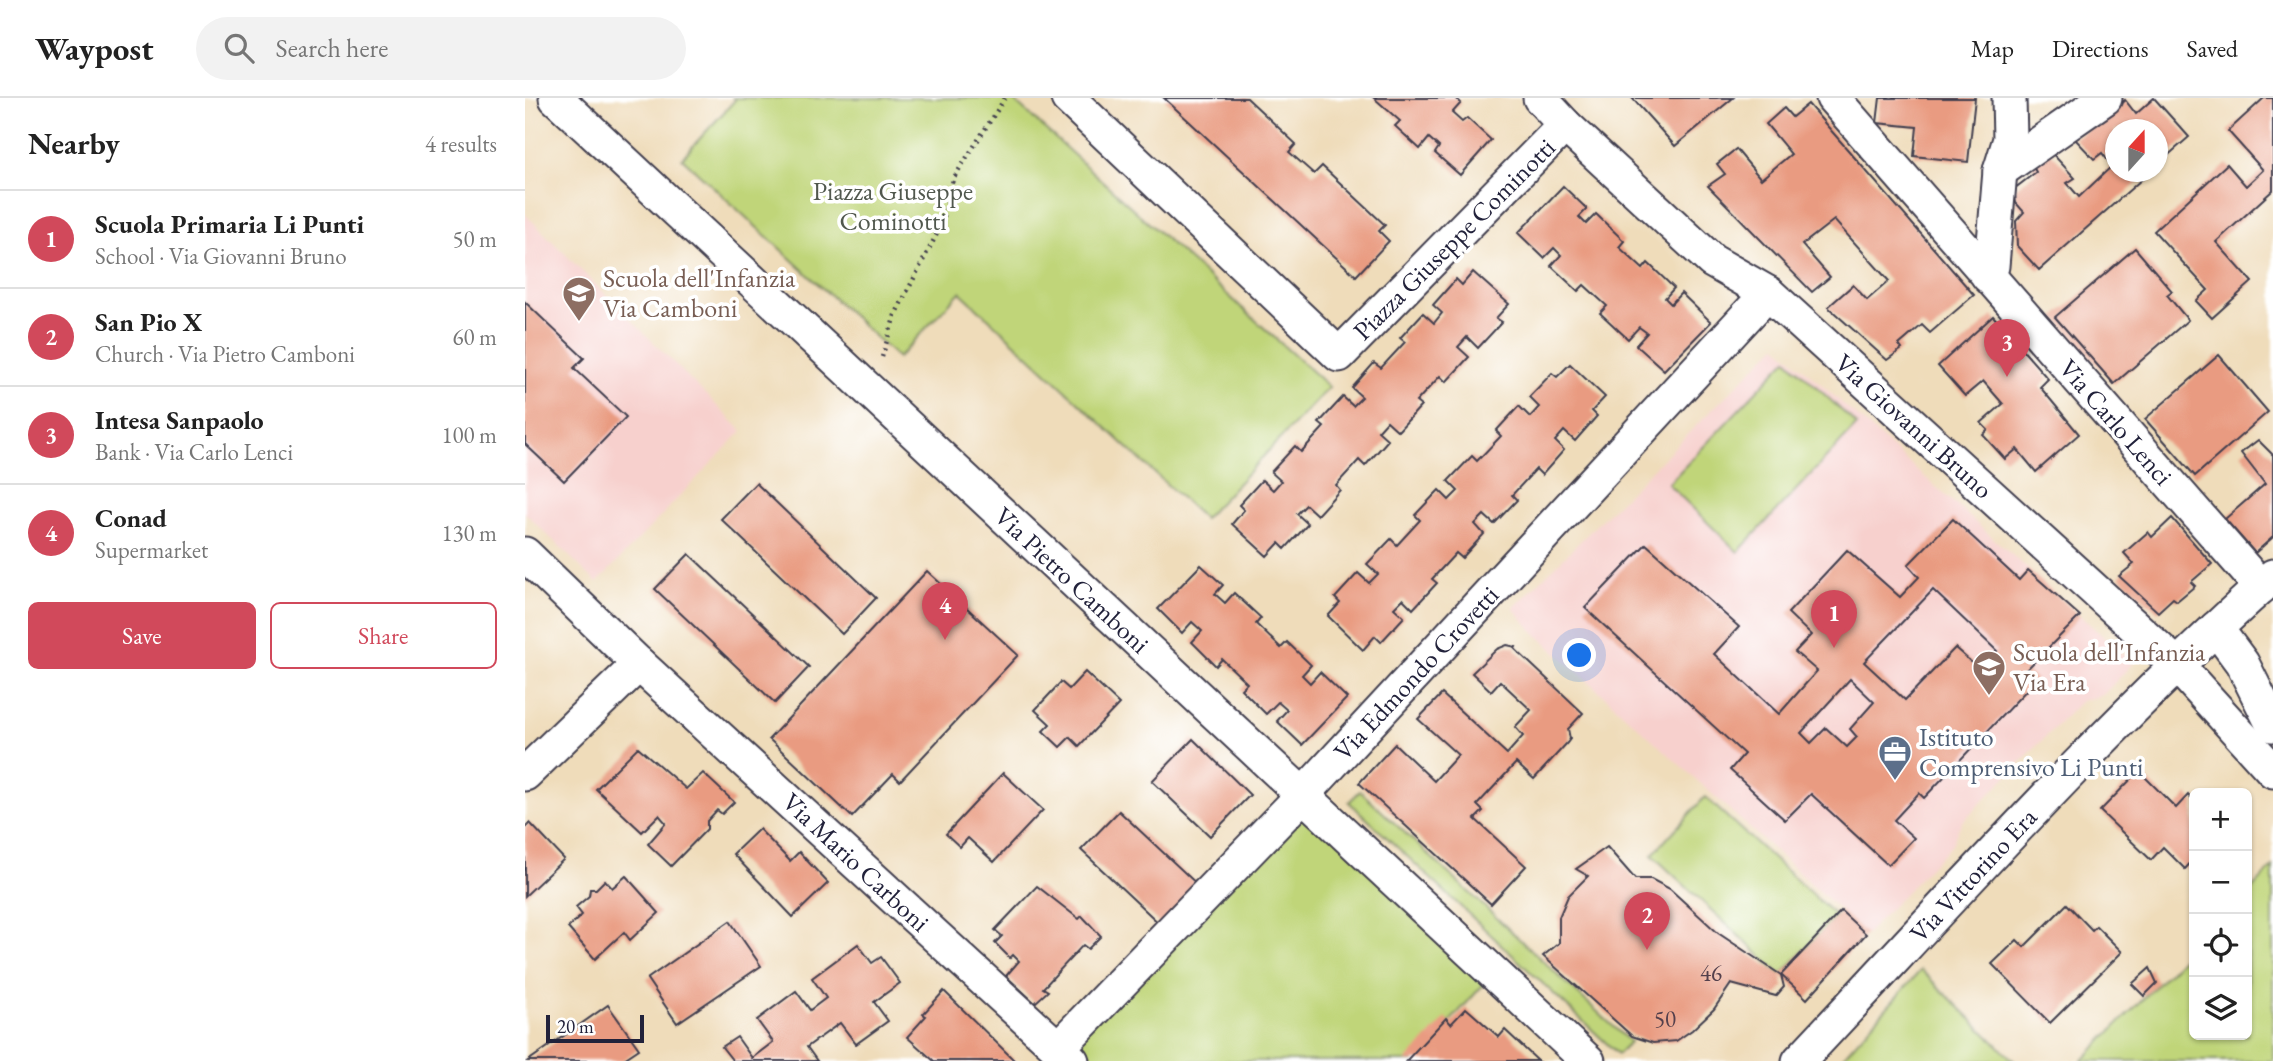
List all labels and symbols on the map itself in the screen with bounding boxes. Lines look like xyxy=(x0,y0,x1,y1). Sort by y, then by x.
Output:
north arrow xyxy=(2105,119,2168,182)
street label: Piazza Giuseppe Cominotti xyxy=(1346,131,1562,347)
park label: Piazza Giuseppe Cominotti xyxy=(813,174,973,238)
place label: Scuola dell'Infanzia Via Camboni xyxy=(603,261,796,325)
school or university icon: Scuola dell'Infanzia Via Camboni xyxy=(560,274,598,323)
pin: 3 xyxy=(1984,319,2030,377)
street label: Via Giovanni Bruno xyxy=(1828,346,2000,506)
street label: Via Carlo Lenci xyxy=(2052,352,2180,492)
street label: Via Pietro Camboni xyxy=(987,499,1157,661)
street label: Via Edmondo Crovetti xyxy=(1326,578,1506,768)
pin: 4 xyxy=(922,582,968,640)
pin: 1 xyxy=(1811,590,1857,648)
place label: Scuola dell'Infanzia Via Era xyxy=(2013,635,2206,699)
your location xyxy=(1562,638,1596,672)
school or university icon: Scuola dell'Infanzia Via Era xyxy=(1970,648,2008,697)
place label: Istituto Comprensivo Li Punti xyxy=(1919,720,2143,784)
office icon: Istituto Comprensivo Li Punti xyxy=(1876,733,1914,782)
street label: Via Mario Carboni xyxy=(775,785,937,939)
street label: Via Vittorino Era xyxy=(1902,800,2045,949)
pin: 2 xyxy=(1624,892,1670,950)
house number: 46 xyxy=(1700,958,1722,988)
house number: 50 xyxy=(1654,1004,1676,1034)
scale bar xyxy=(546,1012,644,1044)

